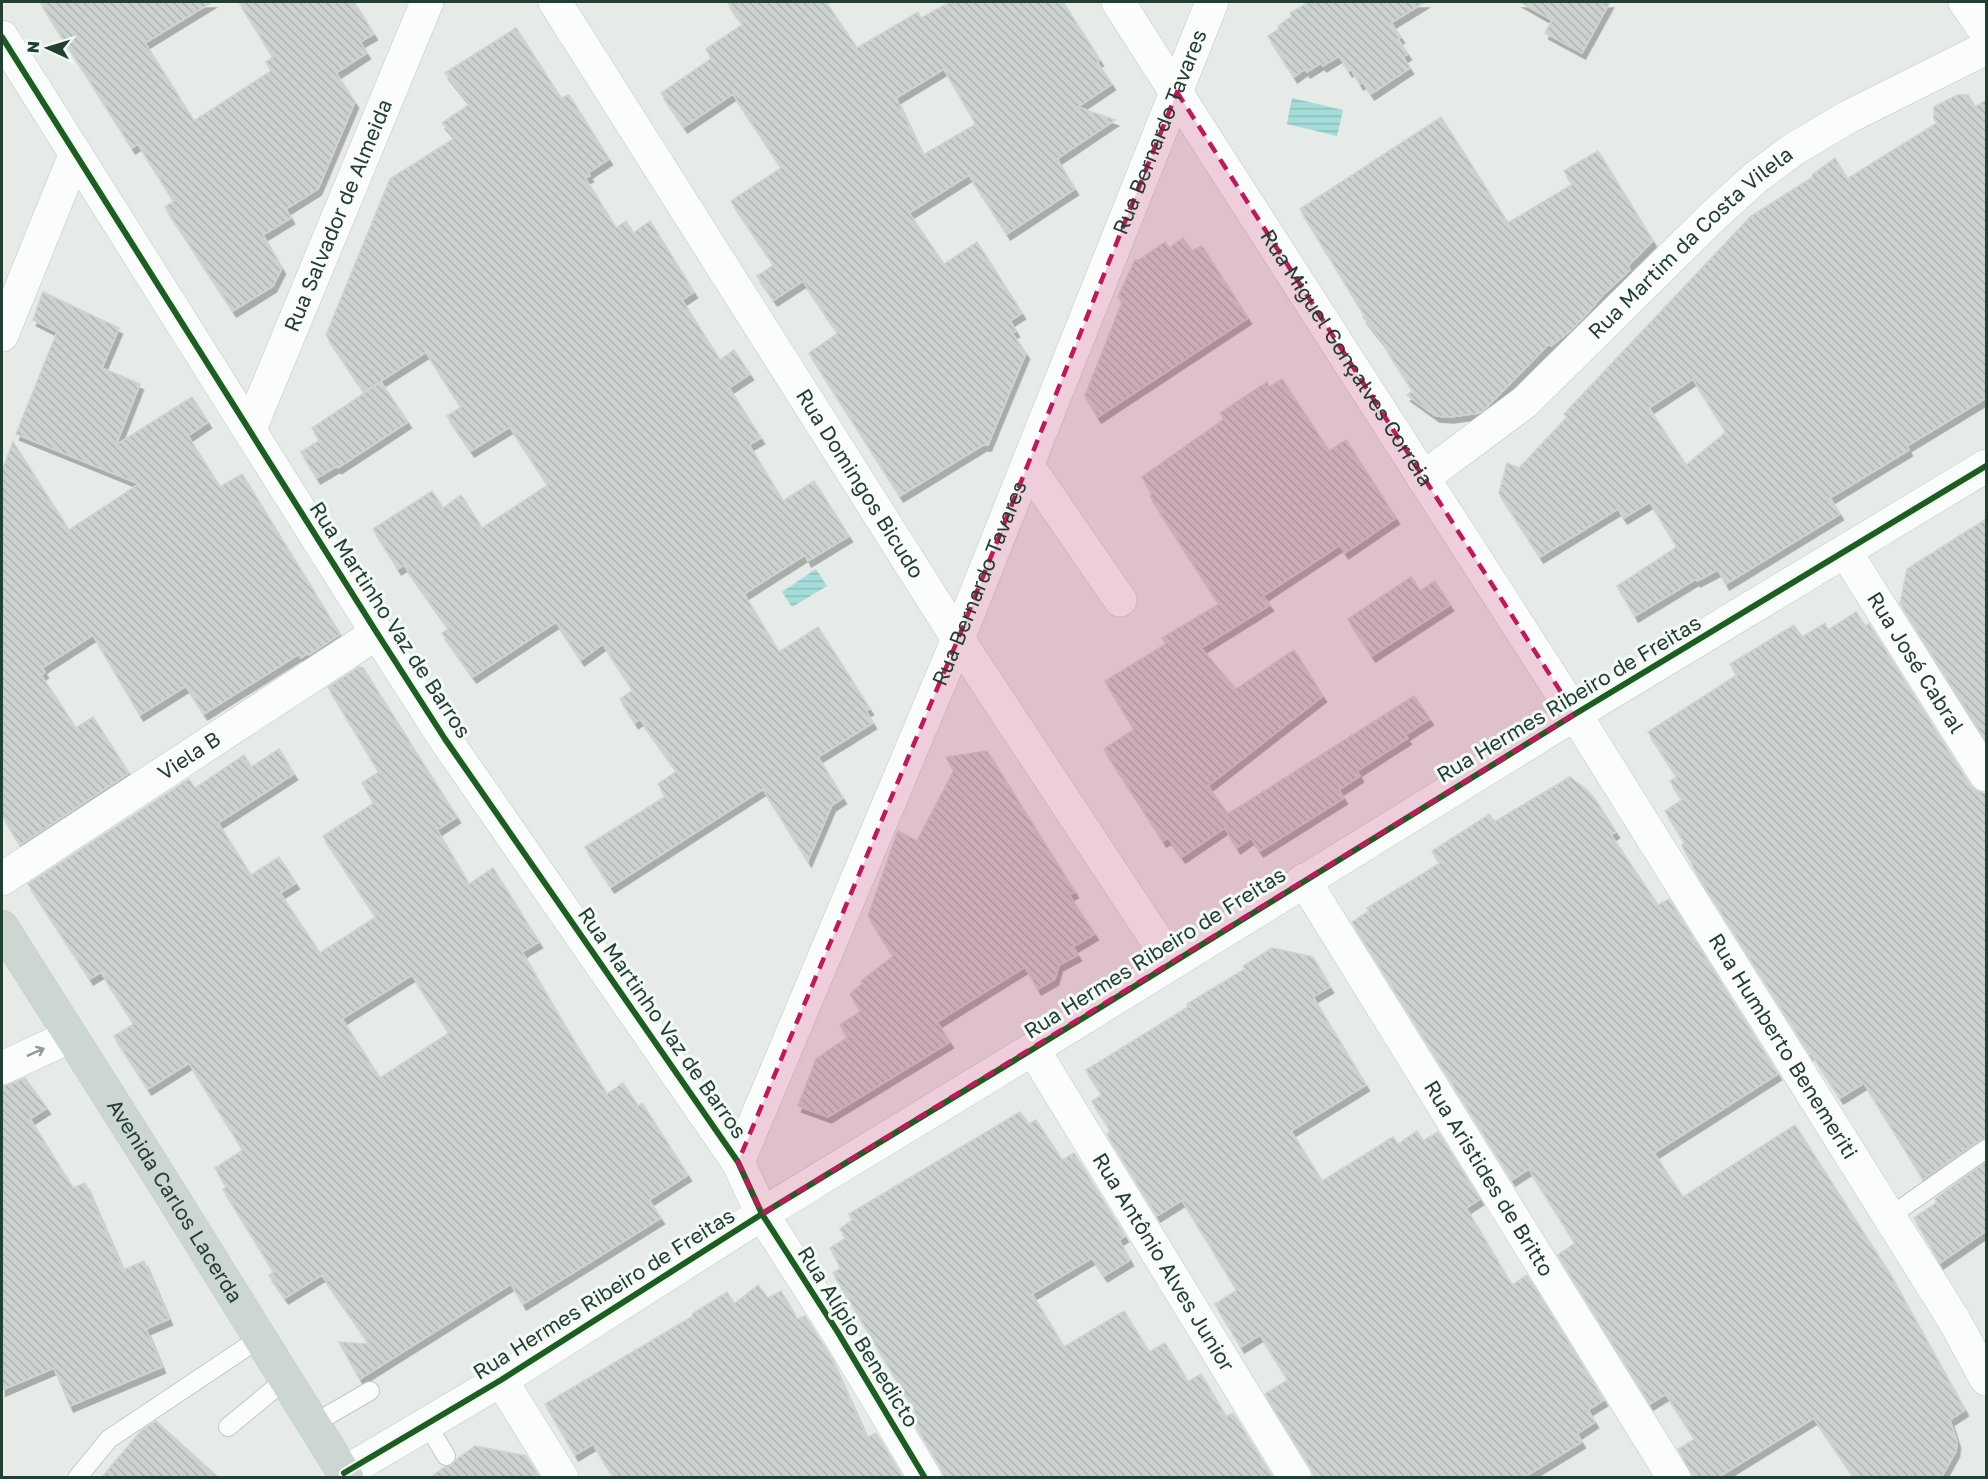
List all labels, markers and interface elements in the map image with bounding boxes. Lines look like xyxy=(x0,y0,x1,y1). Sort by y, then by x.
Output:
north arrow xyxy=(18,18,78,78)
street label: Rua Bernardo Tavares xyxy=(1107,25,1212,238)
text: N xyxy=(23,40,43,54)
street label: Rua Salvador de Almeida xyxy=(278,95,397,335)
street label: Rua Martim da Costa Vilela xyxy=(1582,140,1798,344)
street label: Rua Miguel Gonçalves Correia xyxy=(1255,224,1439,491)
street label: Rua Domingos Bicudo xyxy=(791,383,930,583)
street label: Rua Bernardo Tavares xyxy=(926,477,1032,689)
street label: Rua Martinho Vaz de Barros xyxy=(305,496,477,743)
street label: Rua José Cabral xyxy=(1862,587,1970,738)
street label: Rua Hermes Ribeiro de Freitas xyxy=(1432,609,1705,787)
street label: Viela B xyxy=(152,725,225,785)
street label: Rua Hermes Ribeiro de Freitas xyxy=(1019,861,1290,1044)
street label: Rua Martinho Vaz de Barros xyxy=(573,902,753,1143)
street label: Rua Humberto Benemeriti xyxy=(1703,928,1864,1163)
one-way arrow xyxy=(27,1046,45,1057)
street label: Rua Aristides de Britto xyxy=(1419,1075,1560,1281)
street label: Avenida Carlos Lacerda xyxy=(102,1094,249,1307)
street label: Rua Antônio Alves Junior xyxy=(1087,1148,1241,1376)
street label: Rua Hermes Ribeiro de Freitas xyxy=(468,1202,739,1385)
street label: Rua Alípio Benedicto xyxy=(793,1241,925,1432)

